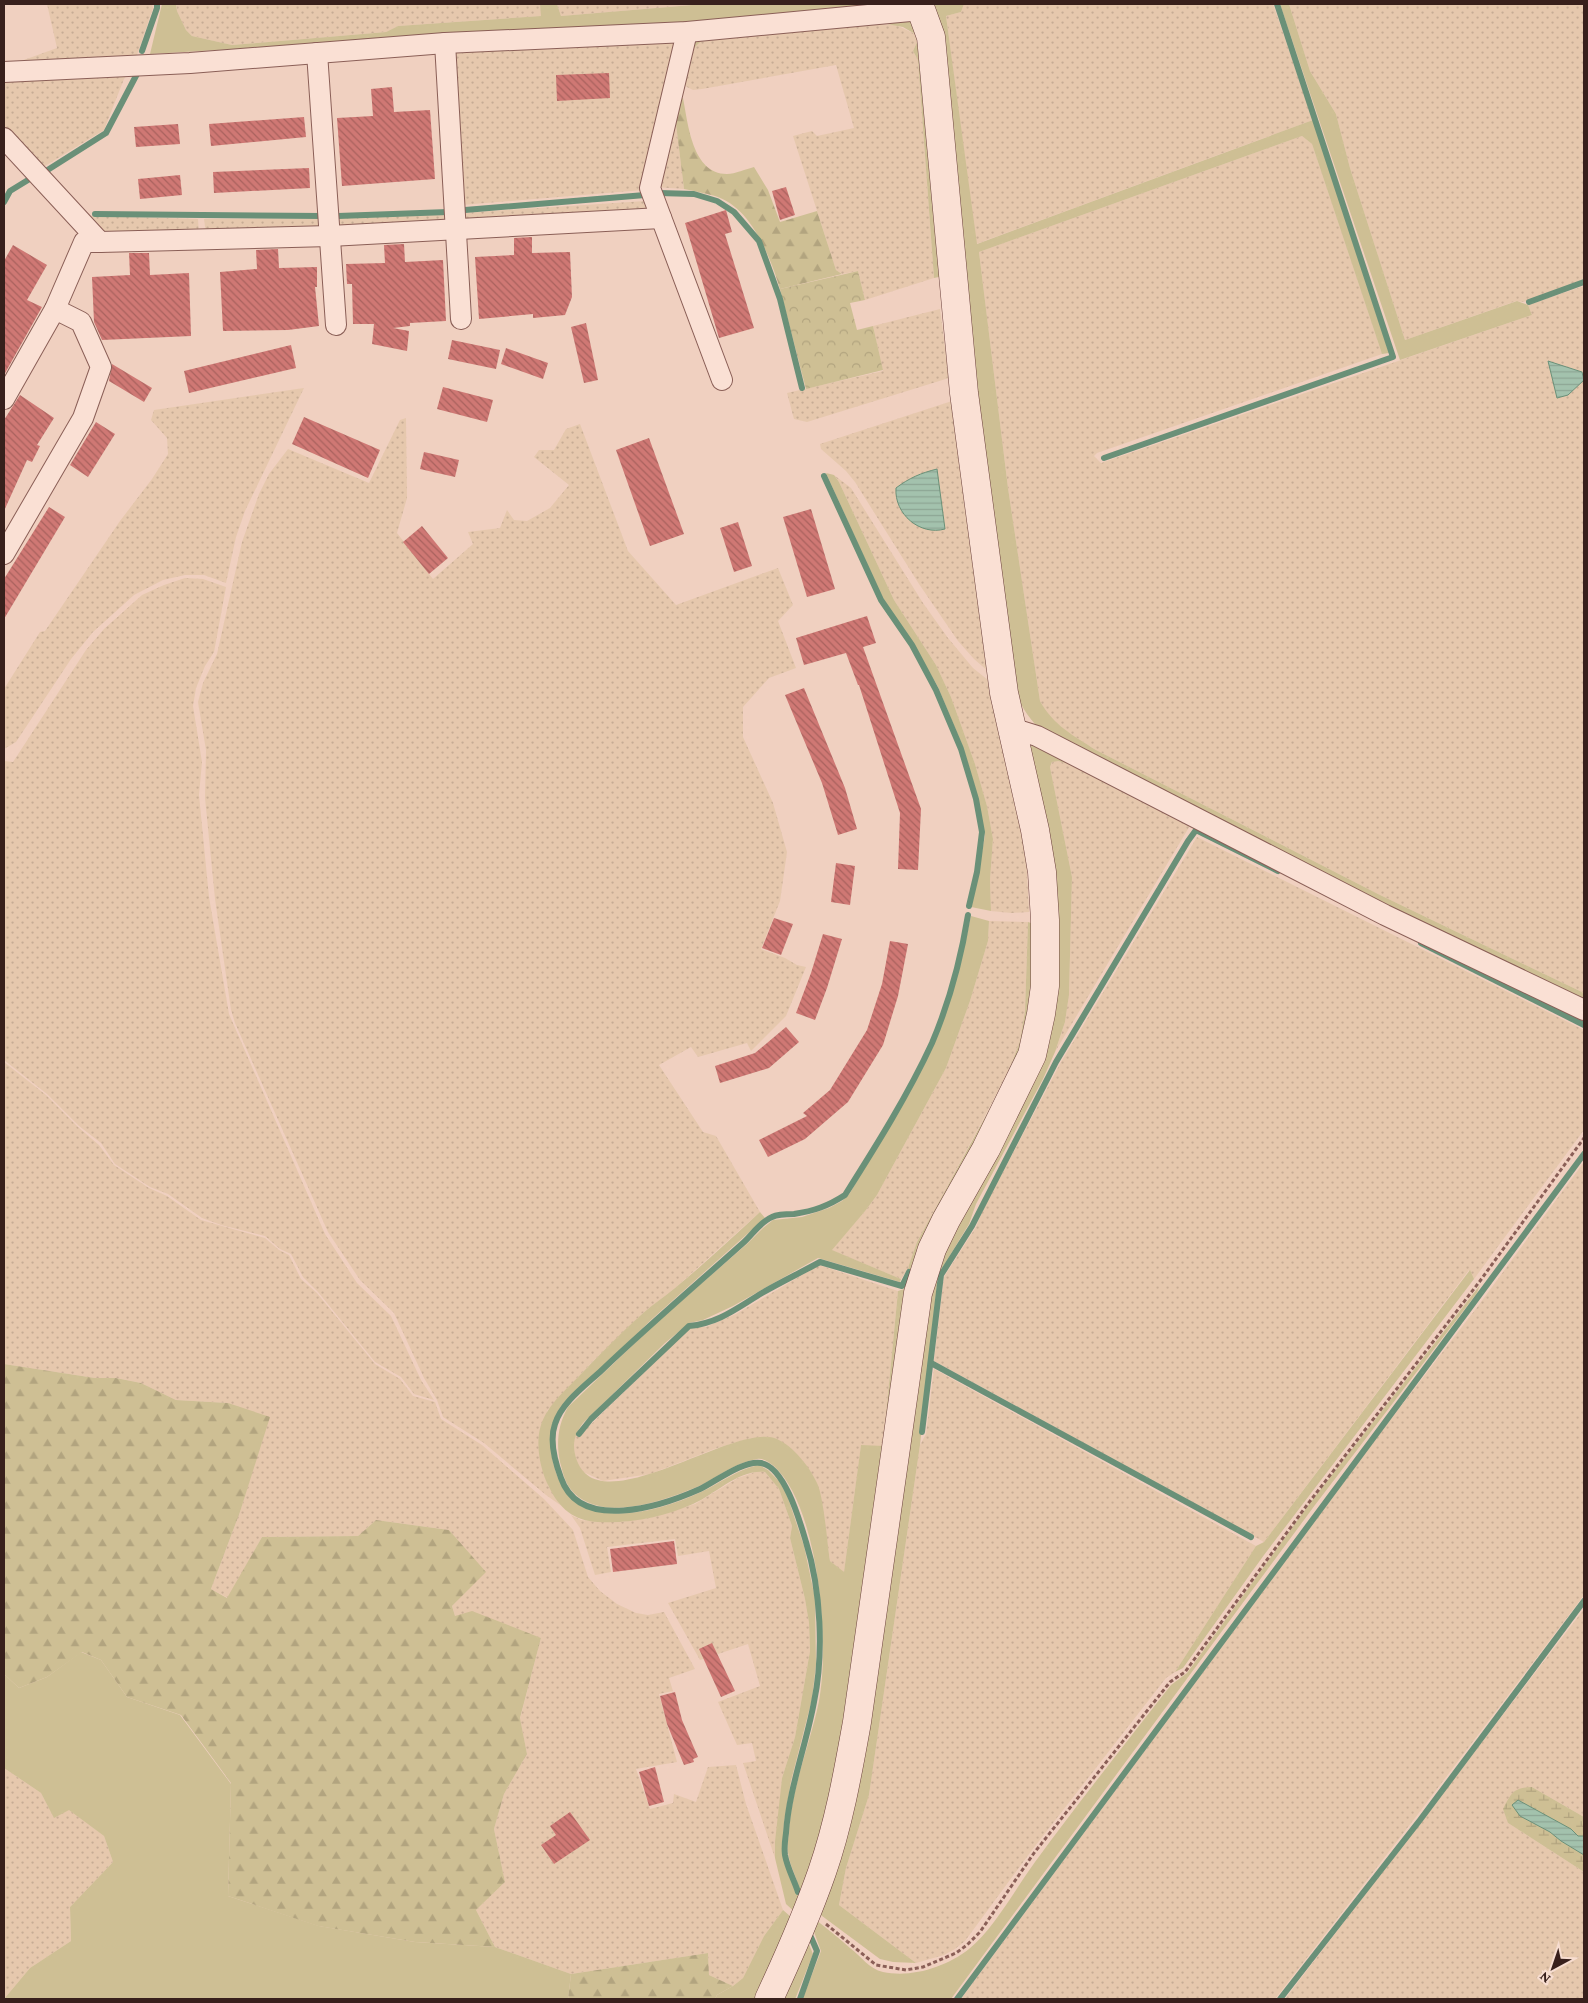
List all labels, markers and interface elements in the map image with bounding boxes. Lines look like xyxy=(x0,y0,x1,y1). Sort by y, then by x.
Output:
north arrow xyxy=(1528,1943,1578,1993)
text: N xyxy=(1535,1968,1553,1987)

